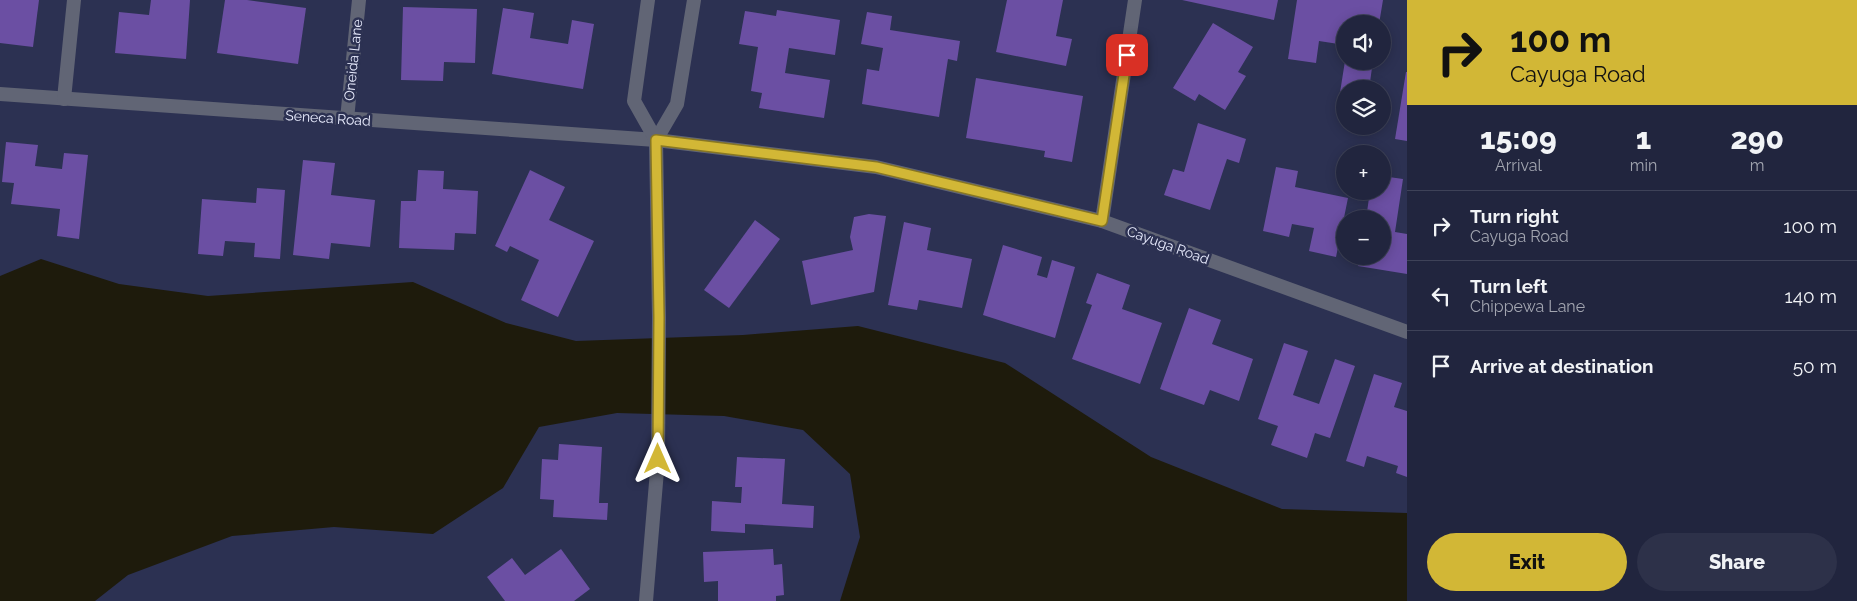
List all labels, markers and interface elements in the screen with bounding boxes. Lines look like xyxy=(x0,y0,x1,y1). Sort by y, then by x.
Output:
map controls xyxy=(1336,15,1391,265)
button: sound xyxy=(1336,15,1391,70)
street label: Oneida Lane xyxy=(341,18,365,102)
text: 100 m xyxy=(1510,19,1611,60)
icon: right xyxy=(1427,20,1492,85)
pin xyxy=(1106,34,1148,76)
icon: arrive xyxy=(1113,41,1141,69)
text: Cayuga Road xyxy=(1510,61,1646,87)
button: layers xyxy=(1336,80,1391,135)
street label: Seneca Road xyxy=(285,107,371,129)
text: 15:09 xyxy=(1480,121,1557,156)
text: 1 xyxy=(1636,121,1651,156)
text: 290 xyxy=(1730,121,1784,156)
button: + xyxy=(1336,145,1391,200)
text: Arrival xyxy=(1495,156,1542,175)
text: min xyxy=(1630,156,1657,175)
text: m xyxy=(1750,156,1765,175)
text: Turn right xyxy=(1470,205,1559,227)
button: − xyxy=(1336,210,1391,265)
icon: right xyxy=(1427,212,1455,240)
text: 100 m xyxy=(1783,215,1837,237)
street label: Cayuga Road xyxy=(1125,223,1211,267)
text: Cayuga Road xyxy=(1470,227,1569,246)
text: Turn left xyxy=(1470,275,1547,297)
icon: left xyxy=(1427,282,1455,310)
text: 140 m xyxy=(1785,285,1837,307)
text: Chippewa Lane xyxy=(1470,297,1585,316)
icon: arrive xyxy=(1427,352,1455,380)
text: Arrive at destination xyxy=(1470,355,1654,377)
text: 50 m xyxy=(1793,355,1837,377)
position arrow xyxy=(631,432,683,484)
button: Exit xyxy=(1427,533,1627,591)
button: Share xyxy=(1637,533,1837,591)

